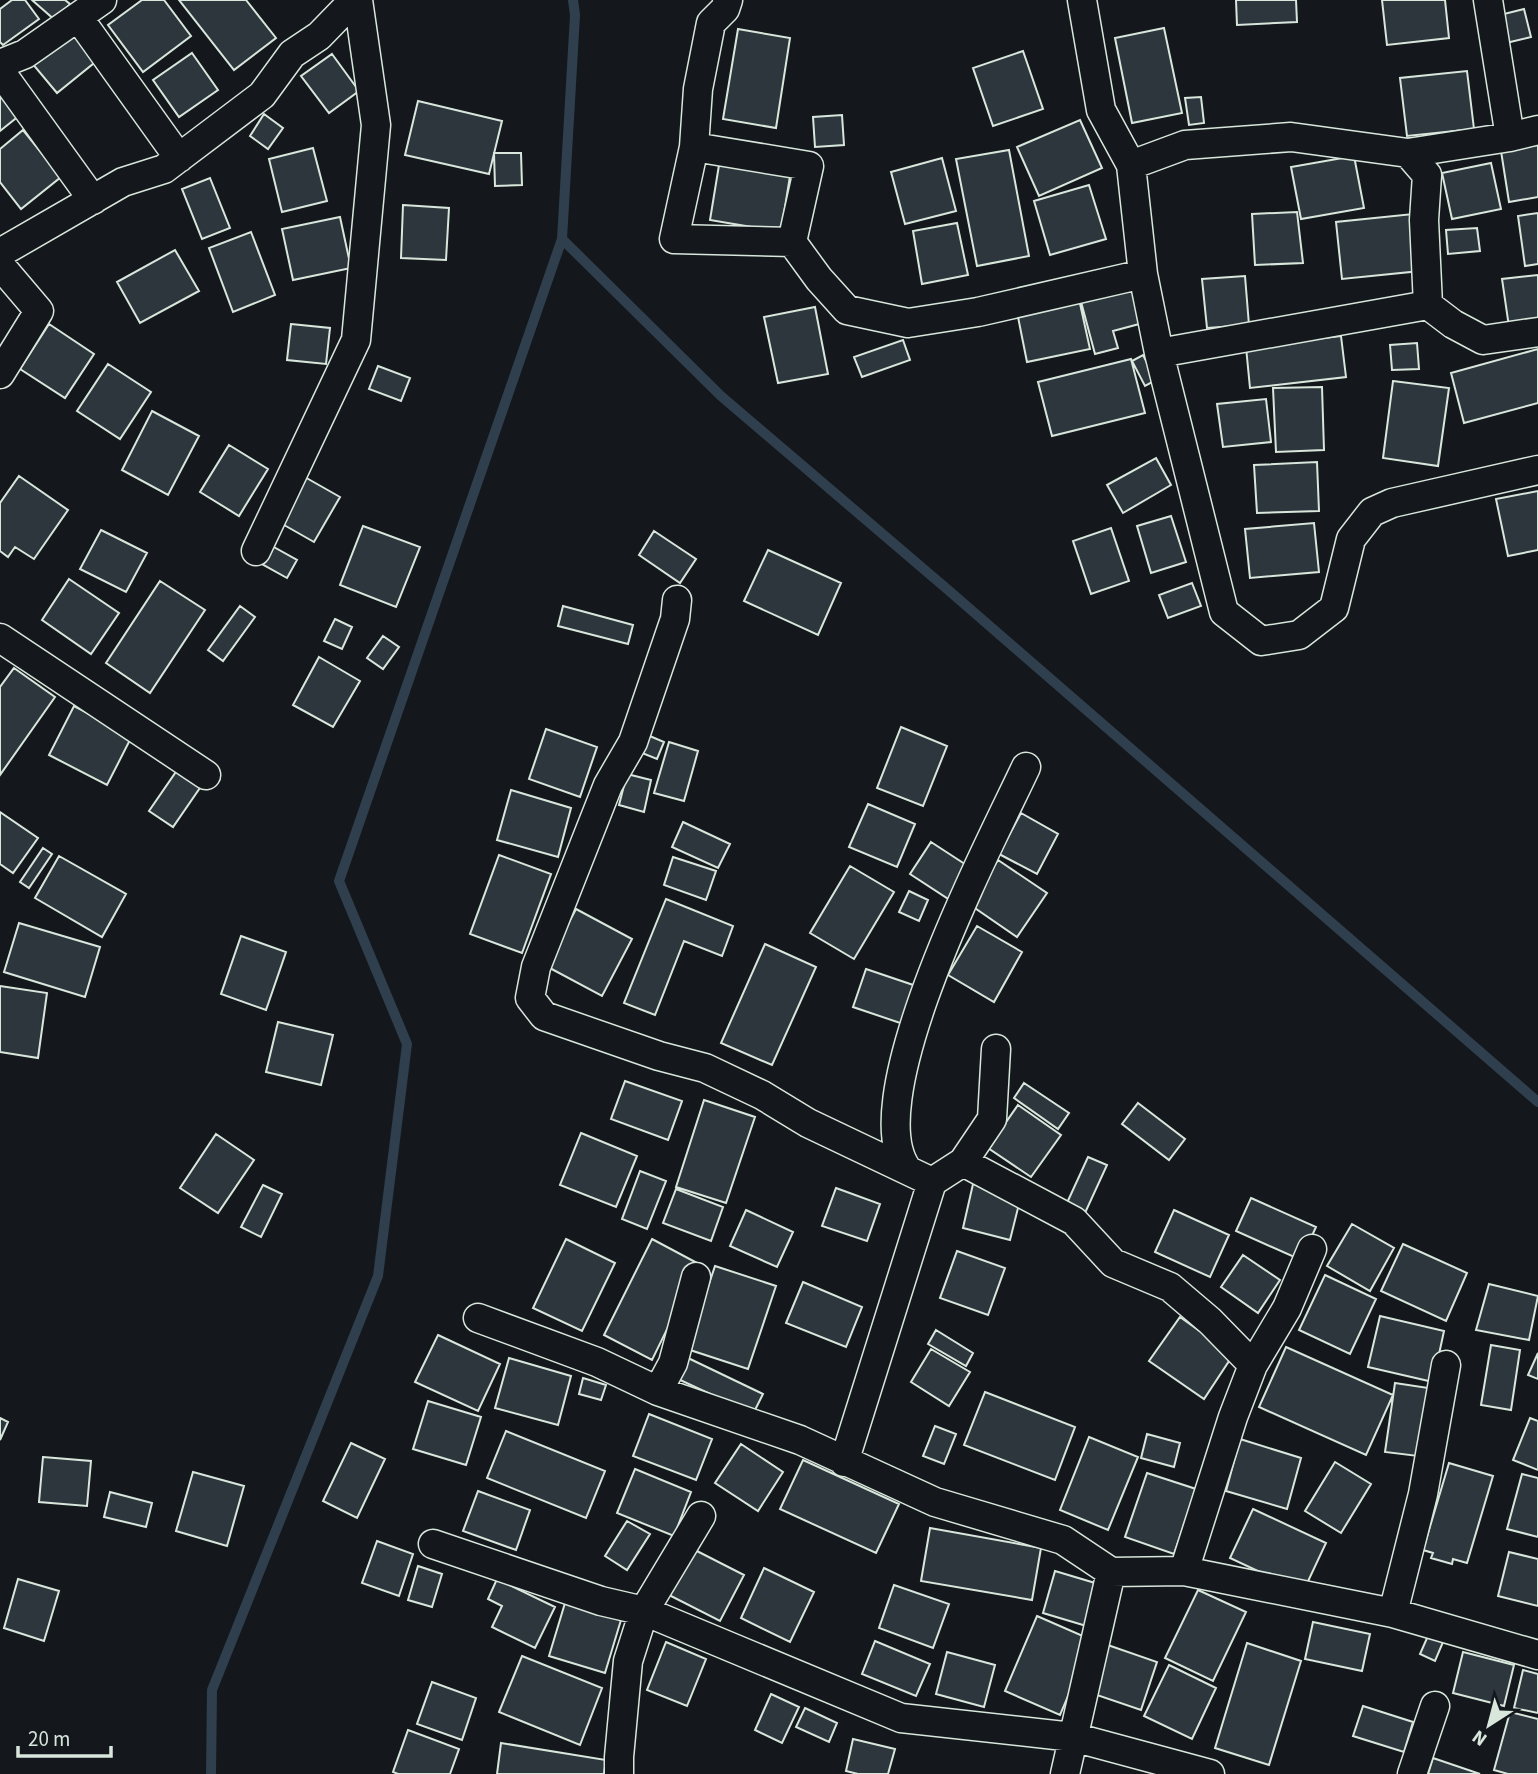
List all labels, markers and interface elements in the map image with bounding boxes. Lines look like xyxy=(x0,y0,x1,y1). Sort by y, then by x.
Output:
north arrow xyxy=(1454,1690,1524,1760)
scale bar xyxy=(18,1714,110,1758)
text: N xyxy=(1467,1723,1493,1752)
text: 20 m xyxy=(28,1724,70,1754)

